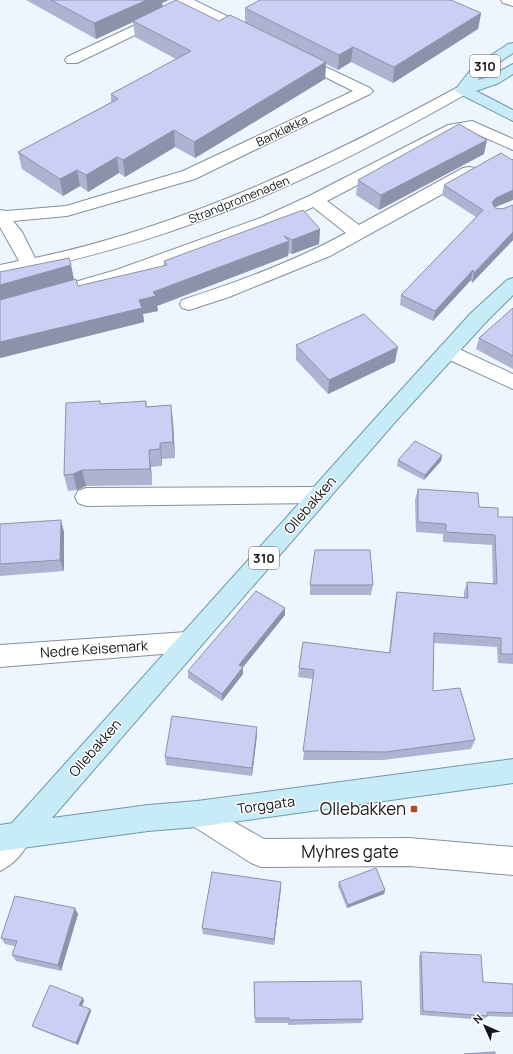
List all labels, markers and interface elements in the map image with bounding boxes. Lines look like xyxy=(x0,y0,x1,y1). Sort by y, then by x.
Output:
road number: 310 xyxy=(470,55,500,77)
street label: Bankløkka xyxy=(253,111,310,150)
street label: Strandpromenaden xyxy=(186,172,292,228)
street label: Ollebakken xyxy=(279,472,340,538)
road number: 310 xyxy=(249,547,279,569)
street label: Nedre Keisemark xyxy=(39,635,150,662)
street label: Ollebakken xyxy=(64,715,125,781)
street label: Torggata xyxy=(236,791,296,818)
place label: Ollebakken xyxy=(320,797,406,820)
marker: Ollebakken xyxy=(409,804,419,814)
street label: Myhres gate xyxy=(301,840,399,863)
north arrow xyxy=(465,1006,505,1046)
text: N xyxy=(469,1010,486,1027)

